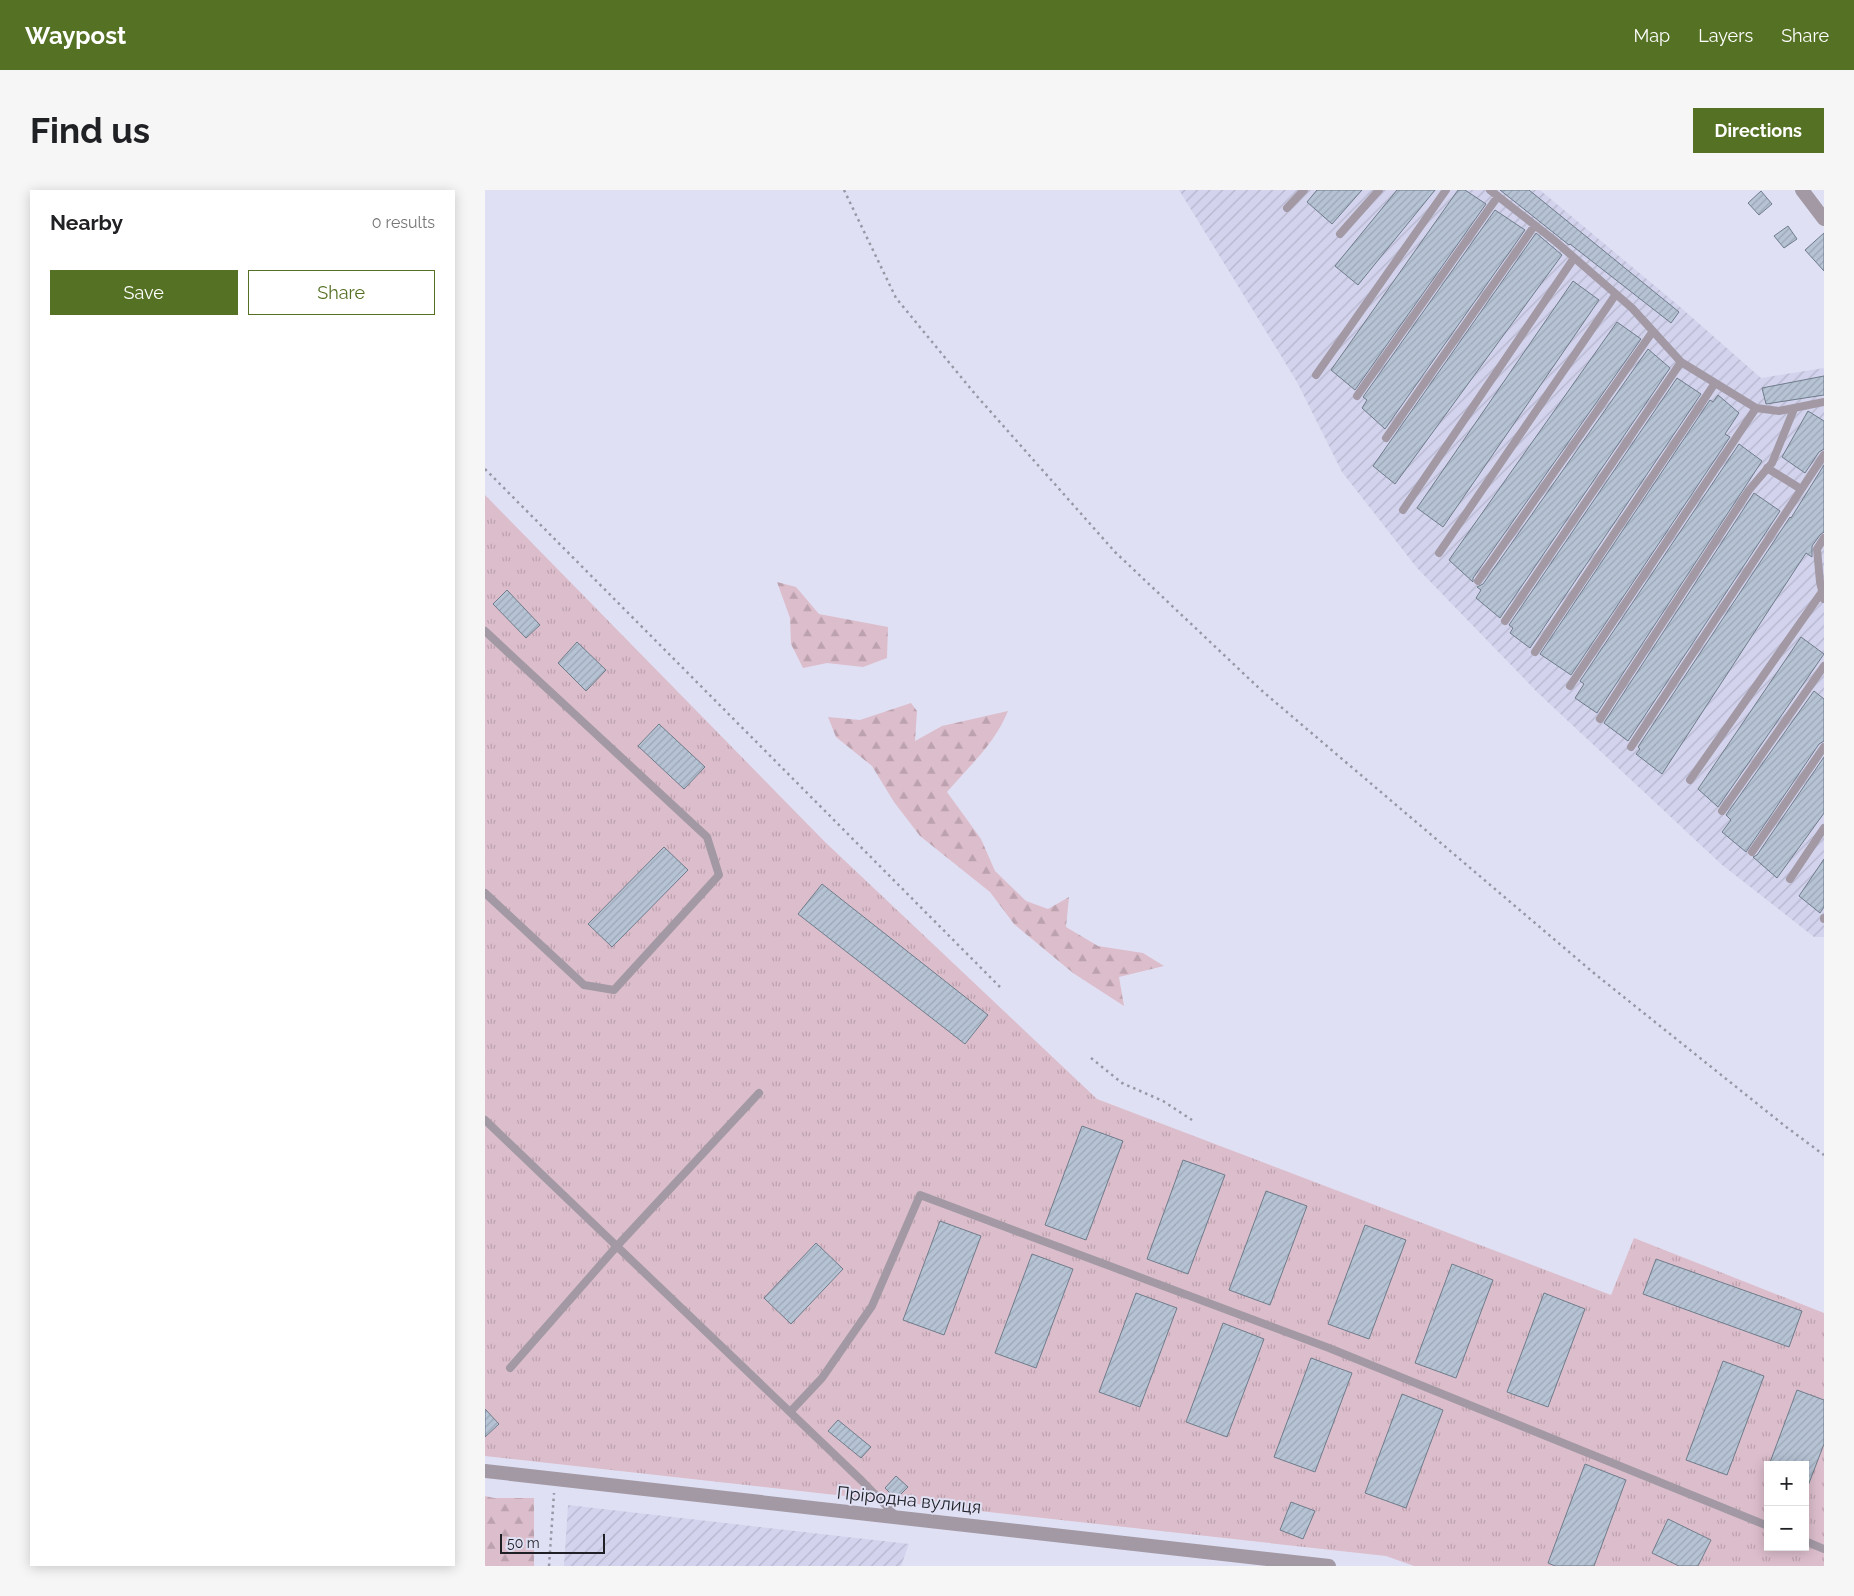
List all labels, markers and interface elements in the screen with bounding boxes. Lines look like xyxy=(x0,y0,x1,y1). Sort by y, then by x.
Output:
text: Waypost xyxy=(25,21,126,50)
text: Map xyxy=(1634,25,1670,46)
text: Layers xyxy=(1698,25,1753,46)
text: Share xyxy=(1781,25,1829,46)
button: Directions xyxy=(1693,108,1824,153)
text: Find us xyxy=(30,110,150,151)
text: Nearby xyxy=(50,210,123,235)
text: 0 results xyxy=(372,213,435,232)
button: Save xyxy=(50,270,238,315)
button: Share xyxy=(248,270,435,315)
map controls xyxy=(1764,1461,1809,1551)
button: + xyxy=(1764,1461,1809,1506)
street label: Пріродна вулиця xyxy=(836,1481,982,1518)
button: − xyxy=(1764,1506,1809,1551)
scale bar xyxy=(500,1531,605,1554)
text: 50 m xyxy=(507,1535,540,1551)

